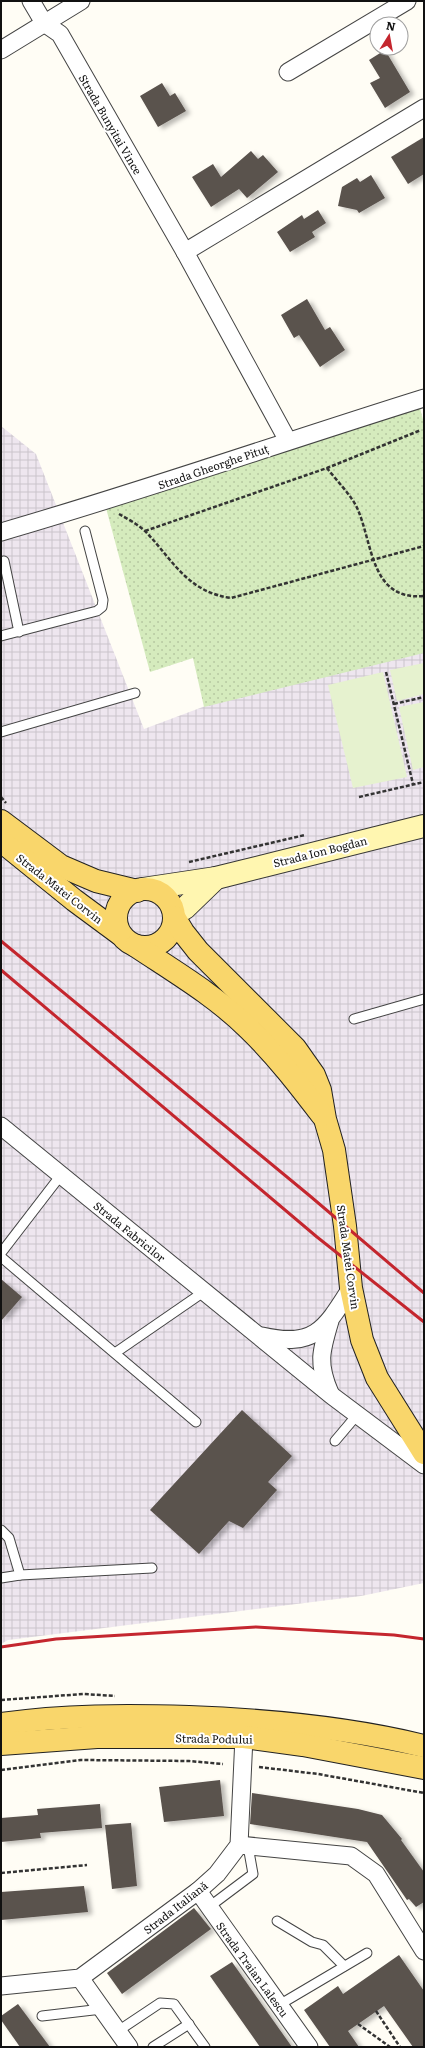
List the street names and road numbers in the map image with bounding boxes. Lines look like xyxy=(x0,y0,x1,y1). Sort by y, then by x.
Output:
street label: Strada Bunyitai Vince xyxy=(76,71,146,177)
street label: Strada Gheorghe Pituț xyxy=(156,439,271,492)
street label: Strada Ion Bogdan xyxy=(271,832,369,870)
street label: Strada Matei Corvin xyxy=(13,849,107,927)
street label: Strada Fabricilor xyxy=(91,1197,170,1265)
street label: Strada Matei Corvin xyxy=(334,1204,364,1310)
street label: Strada Podului xyxy=(175,1729,253,1747)
street label: Strada Italiană xyxy=(140,1877,211,1937)
street label: Strada Traian Lalescu xyxy=(213,1918,293,2020)

